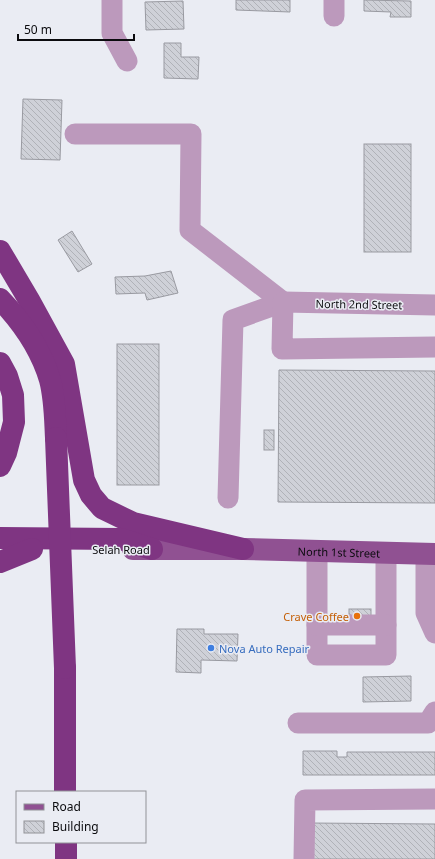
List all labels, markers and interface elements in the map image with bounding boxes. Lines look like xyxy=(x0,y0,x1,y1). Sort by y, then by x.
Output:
scale bar xyxy=(18,16,134,42)
text: 50 m xyxy=(24,21,52,38)
street label: North 2nd Street xyxy=(316,296,402,312)
street label: Selah Road xyxy=(92,542,150,557)
street label: North 1st Street xyxy=(298,543,380,560)
place label: Crave Coffee xyxy=(283,609,349,624)
marker: Crave Coffee xyxy=(352,611,362,621)
place label: Nova Auto Repair xyxy=(219,641,310,656)
marker: Nova Auto Repair xyxy=(206,643,216,653)
legend xyxy=(16,791,146,843)
text: Road xyxy=(52,798,81,815)
text: Building xyxy=(52,818,99,835)

